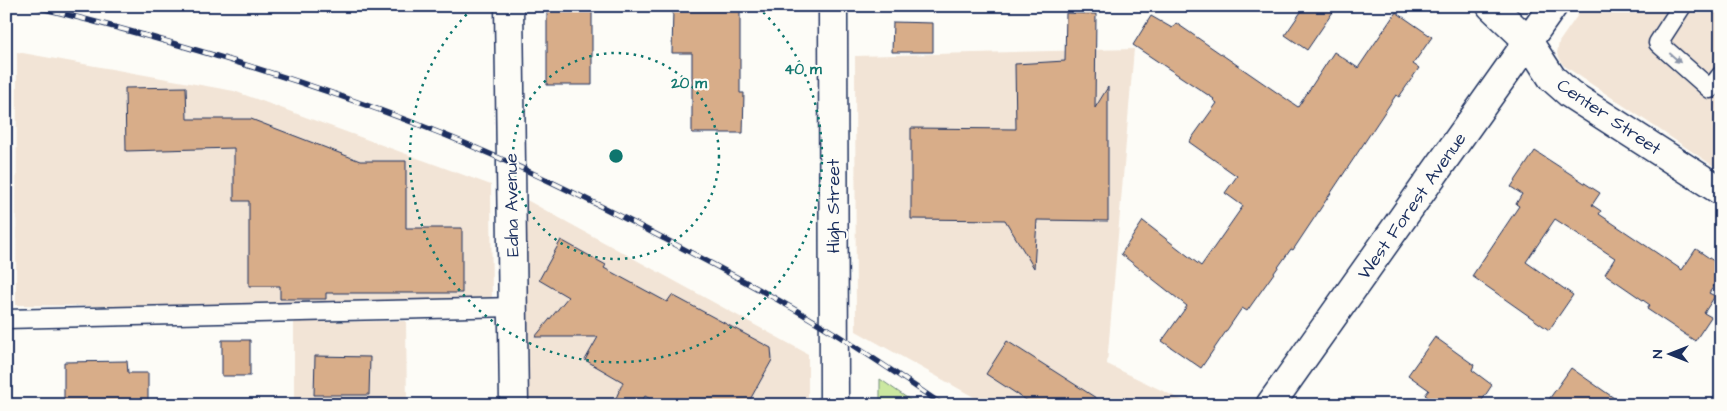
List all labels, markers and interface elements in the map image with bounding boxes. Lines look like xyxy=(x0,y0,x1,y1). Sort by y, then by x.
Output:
one-way arrow xyxy=(1668,52,1681,63)
text: 40 m xyxy=(784,59,822,80)
text: 20 m xyxy=(670,73,707,94)
street label: Center Street xyxy=(1552,73,1667,162)
street label: West Forest Avenue xyxy=(1352,127,1472,285)
centre of rings xyxy=(607,147,625,165)
street label: Edna Avenue xyxy=(499,153,525,257)
street label: High Street xyxy=(821,158,847,253)
north arrow xyxy=(1644,328,1694,378)
text: N xyxy=(1648,349,1668,358)

